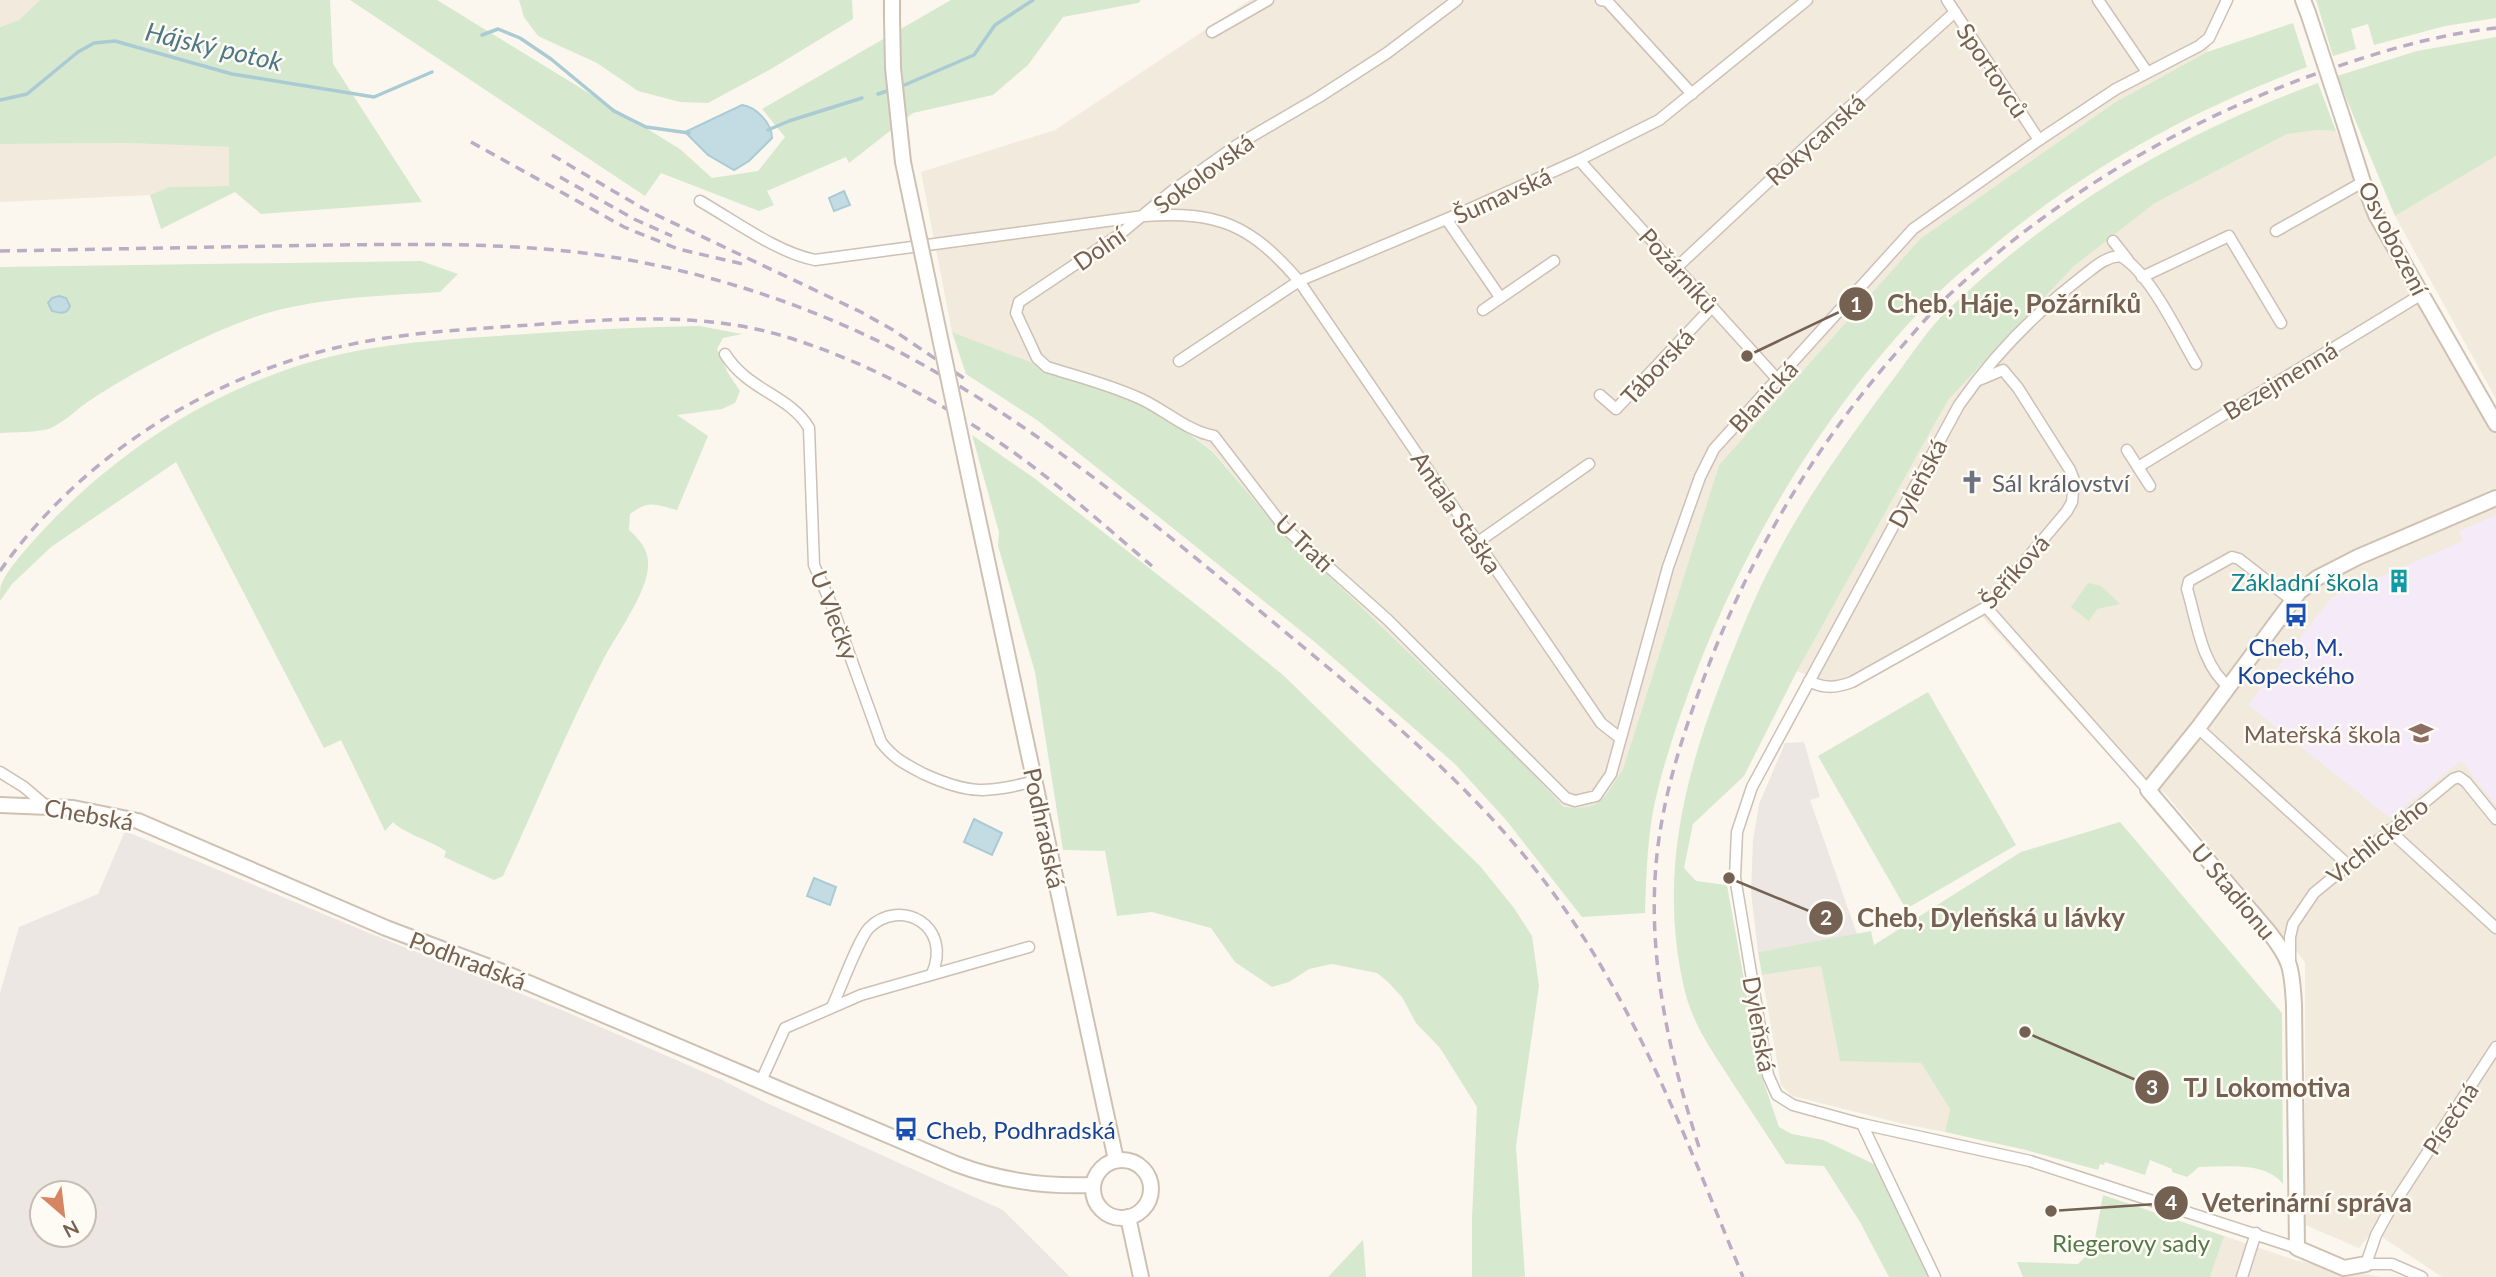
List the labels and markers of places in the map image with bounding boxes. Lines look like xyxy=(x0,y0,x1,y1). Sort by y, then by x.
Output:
callout: Cheb, Háje, Požárníků xyxy=(1838,281,2155,328)
church icon: Sál království xyxy=(1958,468,1986,496)
place label: Sál království xyxy=(1992,468,2131,497)
place label: Základní škola xyxy=(2231,567,2379,596)
building icon: Základní škola xyxy=(2385,567,2413,595)
bus stop icon: Cheb, M. Kopeckého xyxy=(2282,601,2310,629)
place label: Cheb, M. Kopeckého xyxy=(2237,632,2355,689)
place label: Mateřská škola xyxy=(2244,719,2401,748)
school or university icon: Mateřská škola xyxy=(2407,719,2435,747)
callout: Cheb, Dyleňská u lávky xyxy=(1808,894,2139,941)
callout: TJ Lokomotiva xyxy=(2134,1064,2364,1111)
bus stop icon: Cheb, Podhradská xyxy=(892,1115,920,1143)
place label: Cheb, Podhradská xyxy=(926,1115,1116,1144)
callout: Veterinární správa xyxy=(2153,1179,2426,1226)

